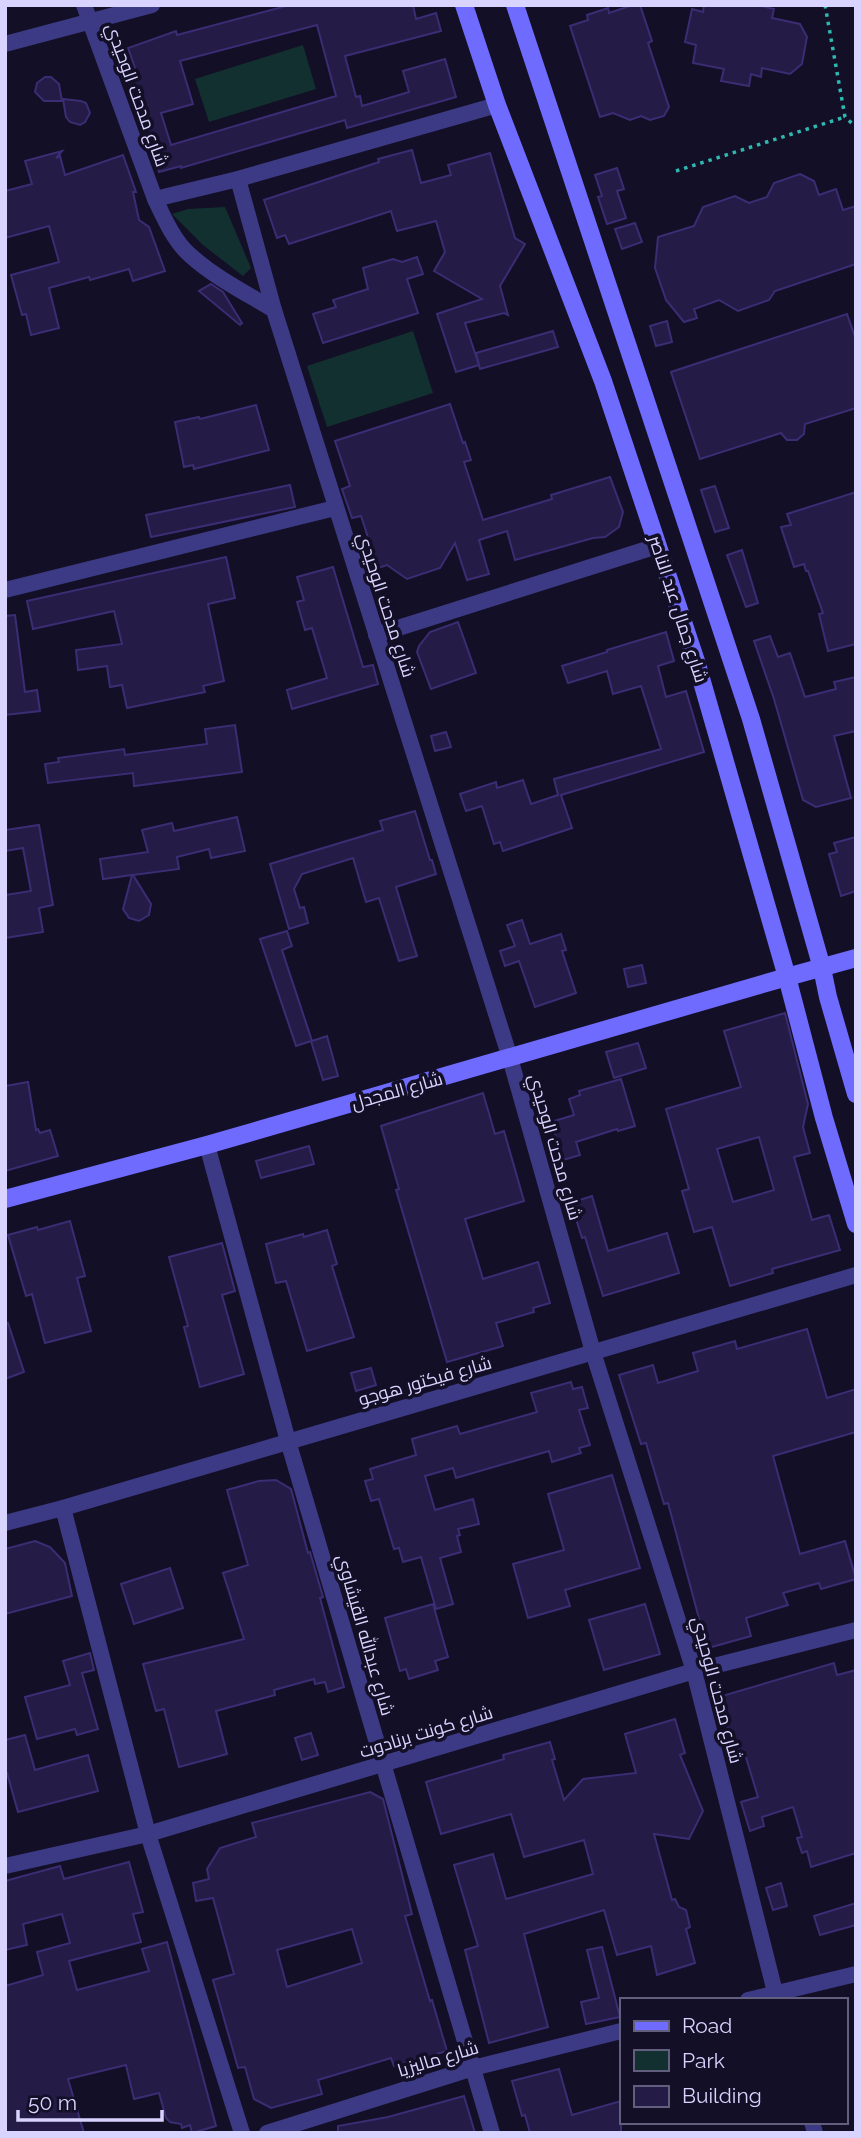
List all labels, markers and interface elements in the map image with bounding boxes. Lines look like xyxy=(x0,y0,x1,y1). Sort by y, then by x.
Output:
street label: شارع مدحت الوحيدي xyxy=(98,20,173,171)
street label: شارع مدحت الوحيدي xyxy=(349,530,420,681)
street label: شارع جمال عبد الناصر xyxy=(643,532,712,686)
street label: شارع المجدل xyxy=(349,1067,445,1115)
street label: شارع مدحت الوحيدي xyxy=(521,1071,586,1224)
street label: شارع فيكتور هوجو xyxy=(356,1351,494,1412)
street label: شارع عبدالله القيشاوي xyxy=(329,1552,400,1719)
street label: شارع مدحت الوحيدي xyxy=(684,1614,747,1767)
street label: شارع كونت برنادوت xyxy=(357,1701,496,1764)
legend xyxy=(620,1998,847,2124)
text: Road xyxy=(682,2013,732,2038)
street label: شارع ماليزيا xyxy=(395,2036,481,2083)
text: Park xyxy=(682,2048,725,2073)
scale bar xyxy=(18,2078,161,2122)
text: Building xyxy=(682,2083,762,2108)
text: 50 m xyxy=(28,2090,77,2115)

